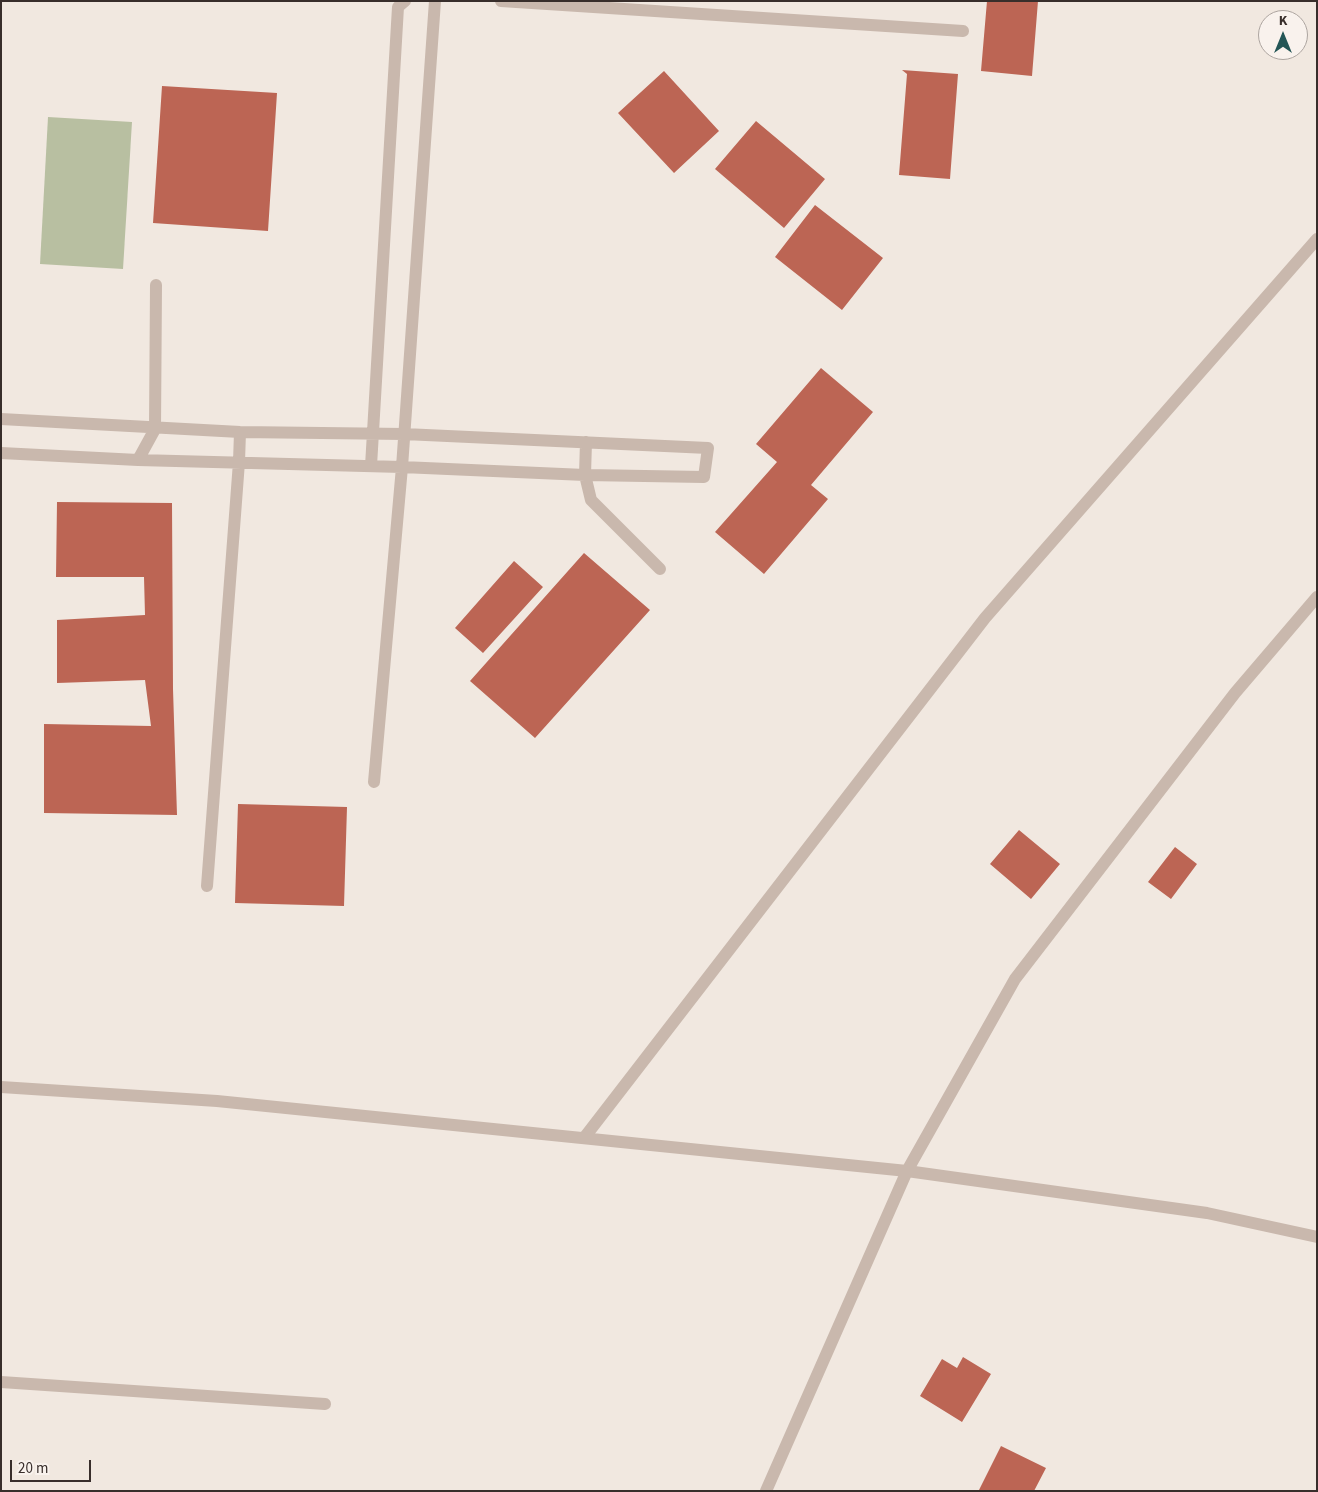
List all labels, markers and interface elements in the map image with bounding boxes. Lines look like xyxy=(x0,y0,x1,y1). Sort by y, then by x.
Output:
north arrow xyxy=(1258,10,1308,60)
text: K xyxy=(1279,11,1287,31)
scale bar xyxy=(12,1450,94,1482)
text: 20 m xyxy=(18,1458,48,1479)

